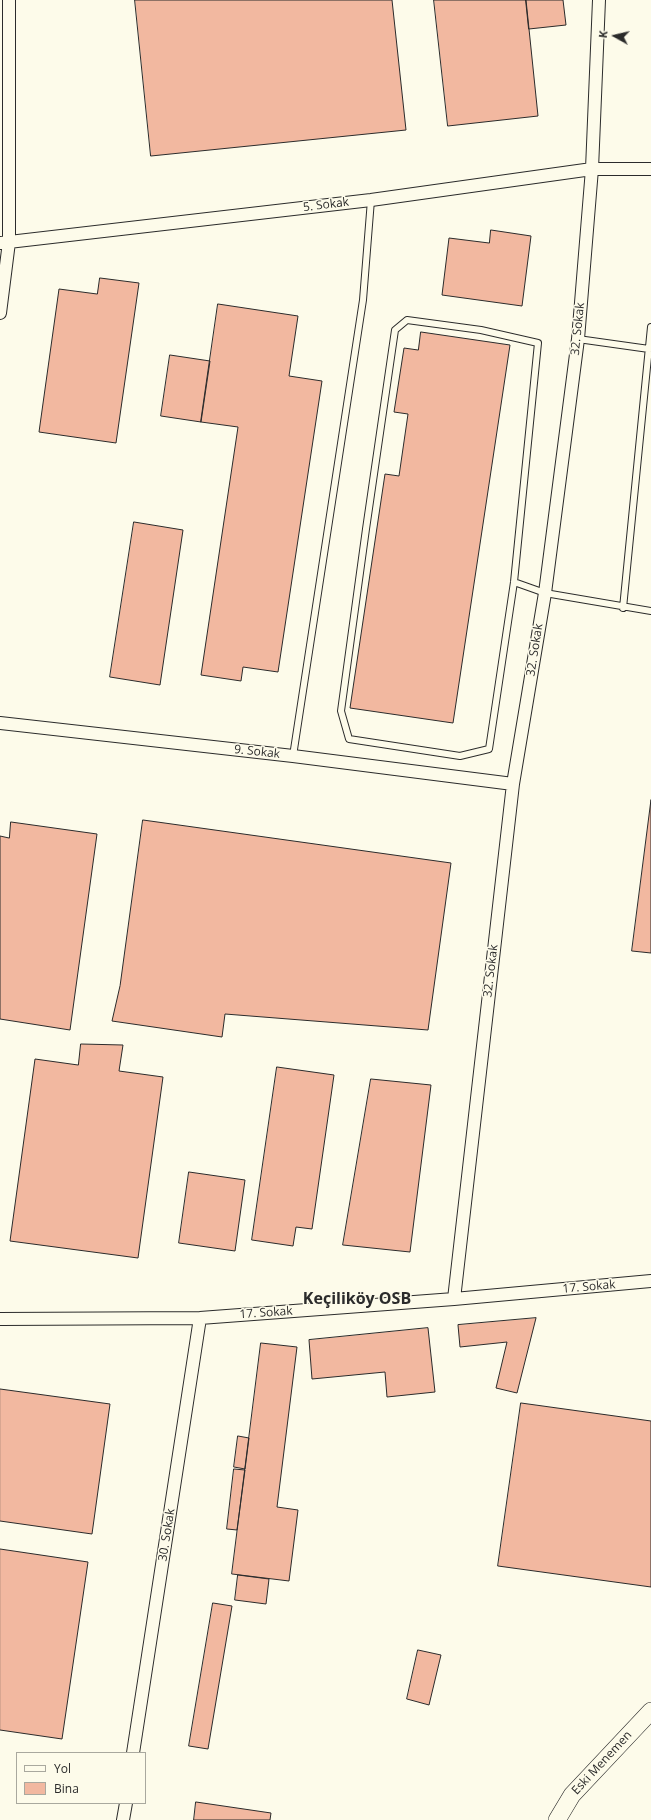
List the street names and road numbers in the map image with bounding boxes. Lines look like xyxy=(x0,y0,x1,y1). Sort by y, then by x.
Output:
street label: 5. Sokak xyxy=(302,195,350,215)
street label: 32. Sokak xyxy=(568,302,588,356)
street label: 32. Sokak xyxy=(524,623,546,677)
street label: 9. Sokak xyxy=(233,742,281,762)
street label: 32. Sokak xyxy=(481,944,501,998)
street label: 17. Sokak xyxy=(562,1278,616,1296)
street label: 17. Sokak xyxy=(239,1304,293,1322)
street label: 30. Sokak xyxy=(156,1508,178,1562)
street label: Eski Menemen xyxy=(569,1728,635,1798)

